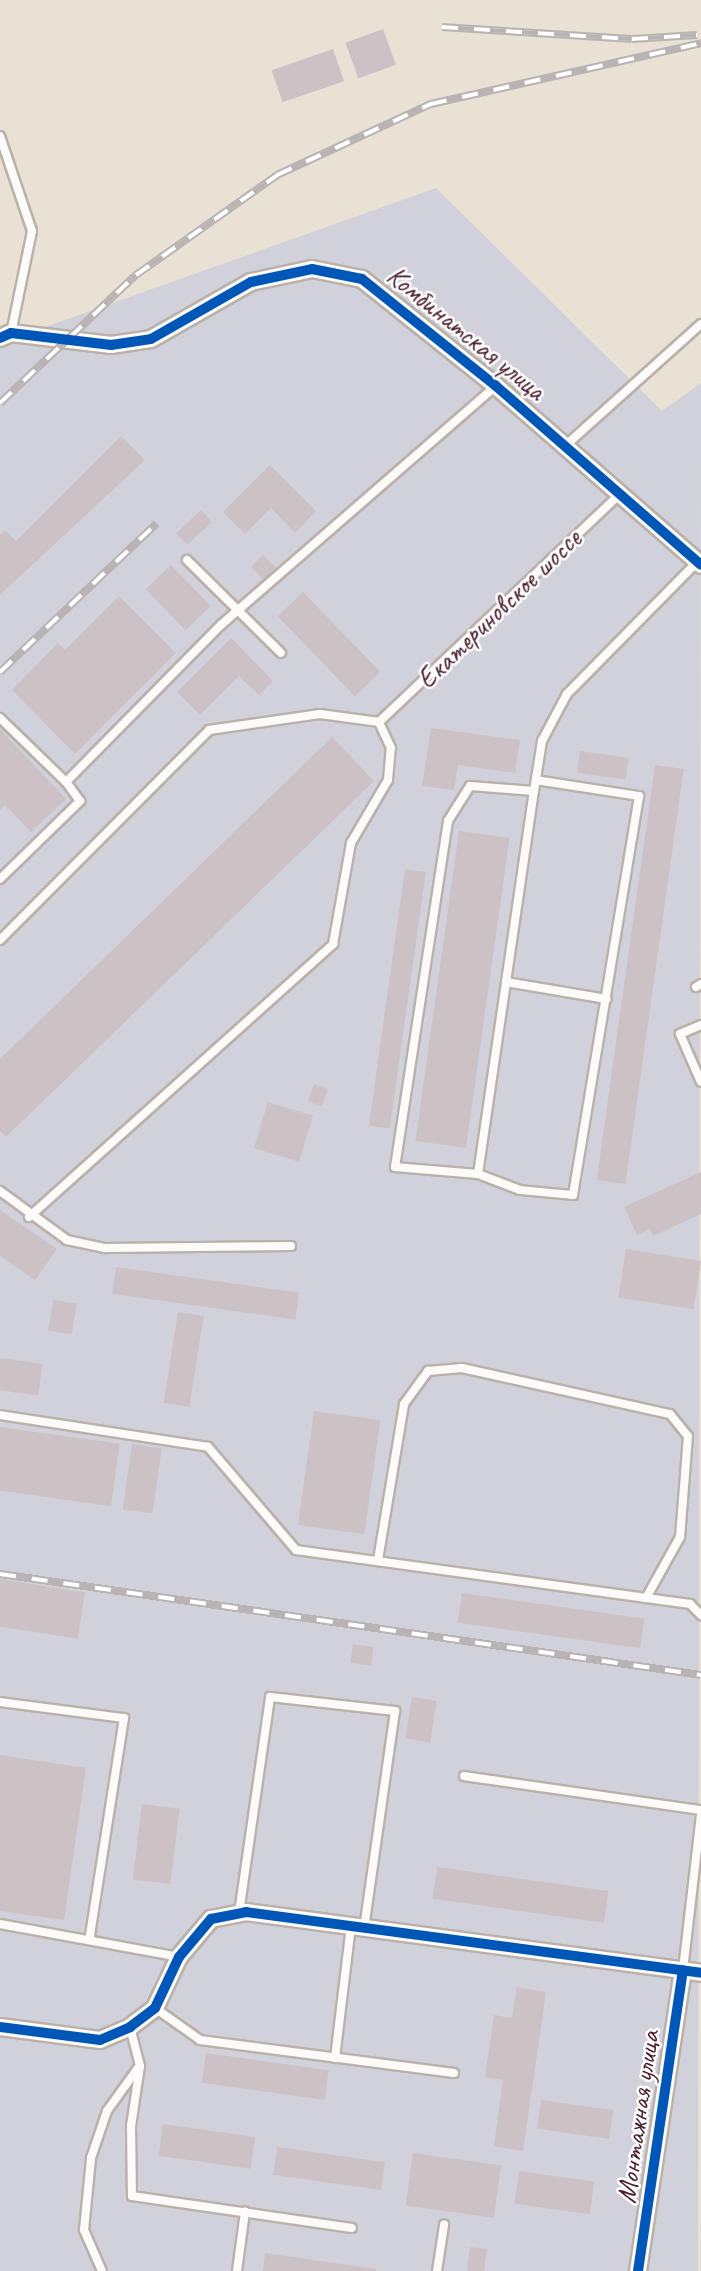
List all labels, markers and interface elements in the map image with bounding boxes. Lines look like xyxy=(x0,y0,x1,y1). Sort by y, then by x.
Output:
street label: Комбинатская улица xyxy=(379,258,553,408)
street label: Екатериновское шоссе xyxy=(409,522,589,696)
street label: Монтажная улица xyxy=(609,2027,667,2207)

